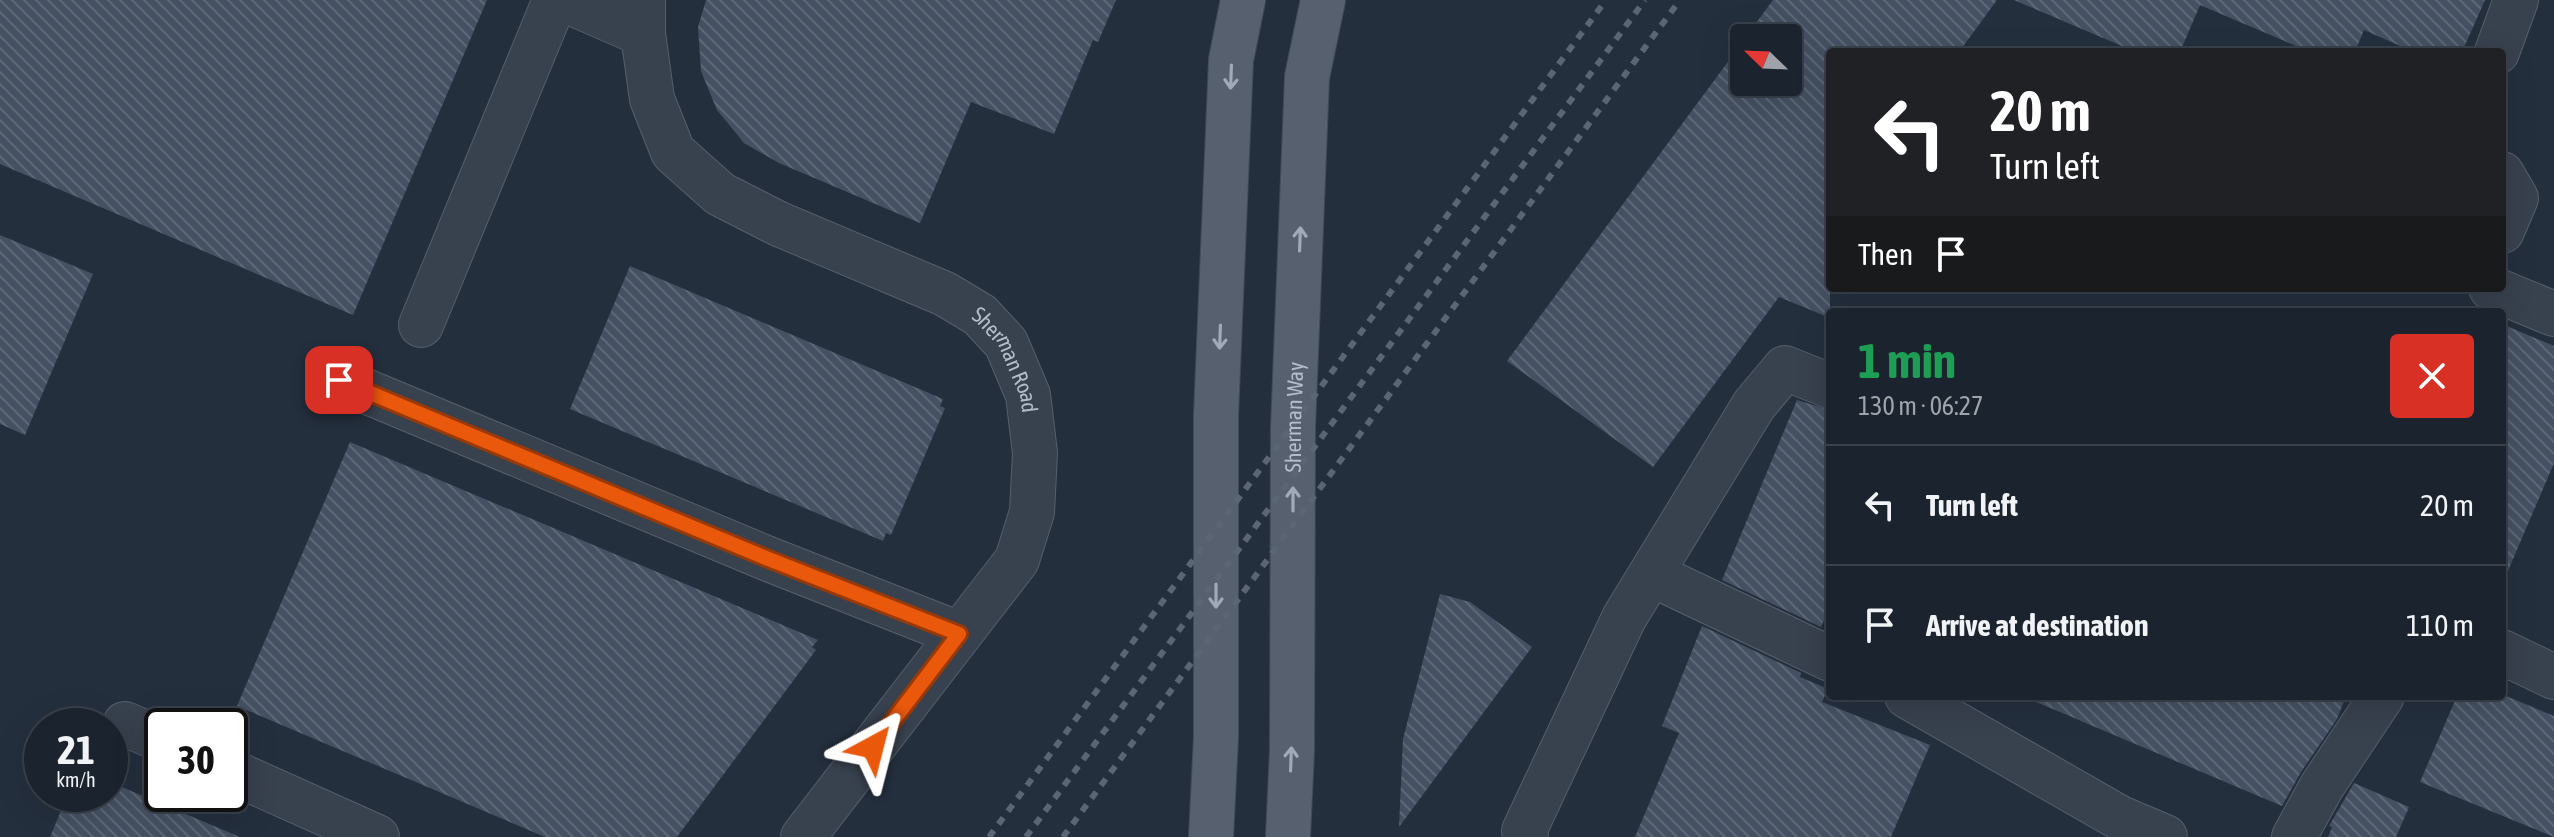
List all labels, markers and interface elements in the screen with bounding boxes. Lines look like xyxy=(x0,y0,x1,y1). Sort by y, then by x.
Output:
north arrow xyxy=(1730,24,1802,96)
map controls xyxy=(1730,24,1802,96)
one-way arrow xyxy=(1223,63,1238,90)
text: 20 m xyxy=(1990,79,2091,143)
icon: left xyxy=(1858,80,1962,184)
text: Turn left xyxy=(1990,145,2100,187)
one-way arrow xyxy=(1293,226,1308,253)
icon: arrive xyxy=(1929,232,1973,276)
text: Then xyxy=(1858,237,1913,271)
street label: Sherman Road xyxy=(968,301,1043,414)
one-way arrow xyxy=(1212,323,1227,350)
text: 1 min xyxy=(1858,333,1956,388)
button: close xyxy=(2390,334,2474,418)
pin xyxy=(305,346,373,414)
icon: arrive xyxy=(317,358,361,402)
street label: Sherman Way xyxy=(1280,361,1309,473)
text: 130 m · 06:27 xyxy=(1858,391,1983,421)
icon: left xyxy=(1858,483,1902,527)
one-way arrow xyxy=(1285,486,1301,513)
text: Turn left xyxy=(1926,488,2018,522)
text: 20 m xyxy=(2420,488,2474,522)
one-way arrow xyxy=(1208,582,1224,609)
icon: arrive xyxy=(1858,603,1902,647)
text: Arrive at destination xyxy=(1926,608,2148,642)
text: 110 m xyxy=(2406,608,2474,642)
position arrow xyxy=(831,705,915,789)
speed limit sign: 30 xyxy=(144,708,248,812)
text: 21 xyxy=(57,727,95,772)
one-way arrow xyxy=(1284,746,1299,773)
text: km/h xyxy=(56,768,96,791)

